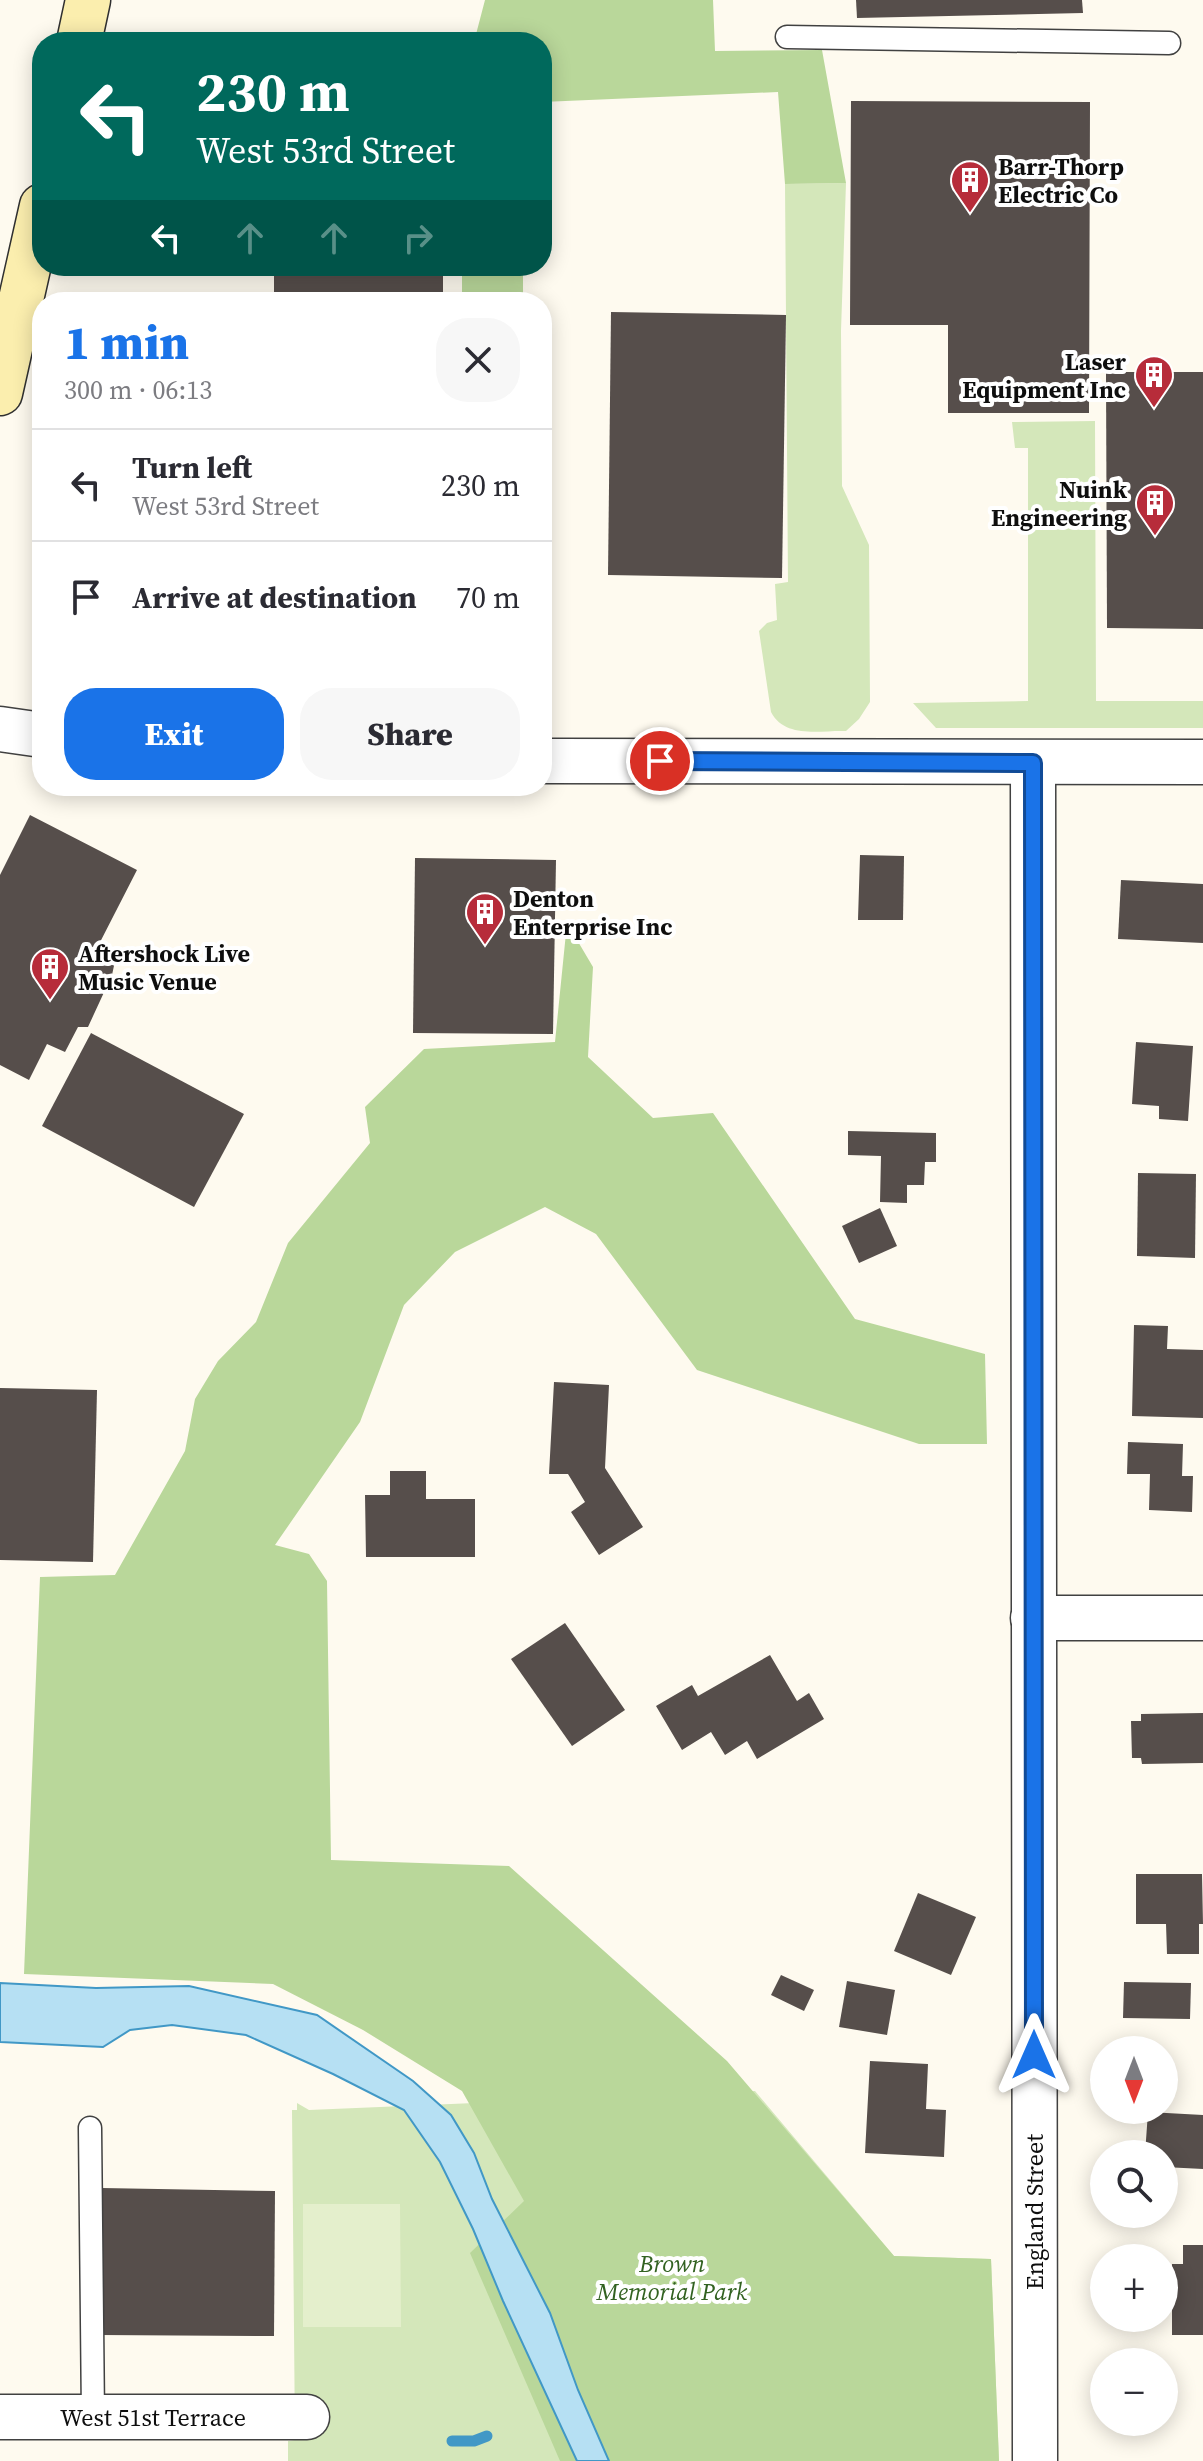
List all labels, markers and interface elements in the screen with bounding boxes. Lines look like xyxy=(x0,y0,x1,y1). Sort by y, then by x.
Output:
text: 230 m xyxy=(196,53,350,130)
icon: left xyxy=(64,64,168,168)
text: West 53rd Street xyxy=(196,126,455,175)
place label: Barr-Thorp Electric Co xyxy=(998,150,1124,211)
building icon: Barr-Thorp Electric Co xyxy=(949,159,991,214)
icon: left xyxy=(144,216,188,260)
icon: ahead xyxy=(228,216,272,260)
icon: ahead xyxy=(312,216,356,260)
icon: right xyxy=(396,216,440,260)
text: 1 min xyxy=(64,309,189,375)
button: close xyxy=(436,318,520,402)
place label: Laser Equipment Inc xyxy=(962,345,1127,406)
building icon: Laser Equipment Inc xyxy=(1133,354,1175,409)
text: 300 m · 06:13 xyxy=(64,372,212,408)
text: Turn left xyxy=(132,447,252,488)
icon: left xyxy=(64,463,108,507)
text: 230 m xyxy=(441,465,520,506)
place label: Nuink Engineering xyxy=(991,473,1128,534)
building icon: Nuink Engineering xyxy=(1134,482,1176,537)
text: West 53rd Street xyxy=(132,488,319,524)
icon: arrive xyxy=(64,575,108,619)
text: Arrive at destination xyxy=(132,577,417,618)
text: 70 m xyxy=(456,577,520,618)
button: Exit xyxy=(64,688,284,780)
button: Share xyxy=(300,688,520,780)
pin xyxy=(626,727,694,795)
icon: arrive xyxy=(638,739,682,783)
place label: Denton Enterprise Inc xyxy=(513,882,673,943)
building icon: Denton Enterprise Inc xyxy=(464,891,506,946)
place label: Aftershock Live Music Venue xyxy=(78,937,250,998)
building icon: Aftershock Live Music Venue xyxy=(29,946,71,1001)
position arrow xyxy=(992,2013,1076,2097)
north arrow xyxy=(1090,2036,1178,2124)
map controls xyxy=(1090,2036,1178,2436)
street label: England Street xyxy=(1018,2134,1051,2290)
button: search xyxy=(1090,2140,1178,2228)
button: + xyxy=(1090,2244,1178,2332)
park label: Brown Memorial Park xyxy=(596,2247,748,2308)
button: − xyxy=(1090,2348,1178,2436)
street label: West 51st Terrace xyxy=(60,2401,246,2434)

